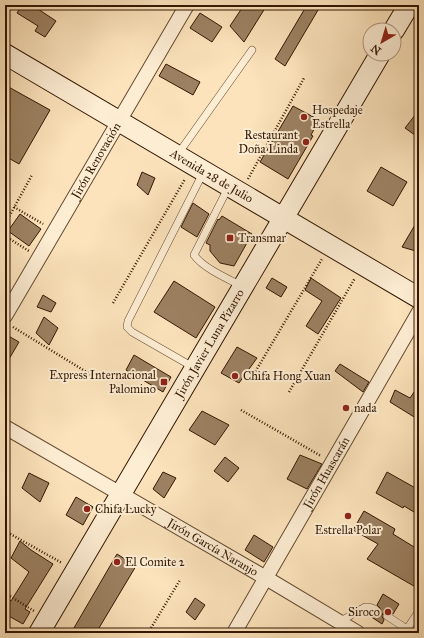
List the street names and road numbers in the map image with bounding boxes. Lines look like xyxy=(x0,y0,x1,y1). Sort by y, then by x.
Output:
street label: Jirón Renovación xyxy=(67,120,124,203)
street label: Avenida 28 de Julio xyxy=(167,145,256,206)
street label: Jirón Javier Luna Pizarro xyxy=(171,287,247,403)
street label: Jirón Huascarán xyxy=(299,434,353,513)
street label: Jirón García Naranjo xyxy=(163,514,261,579)

